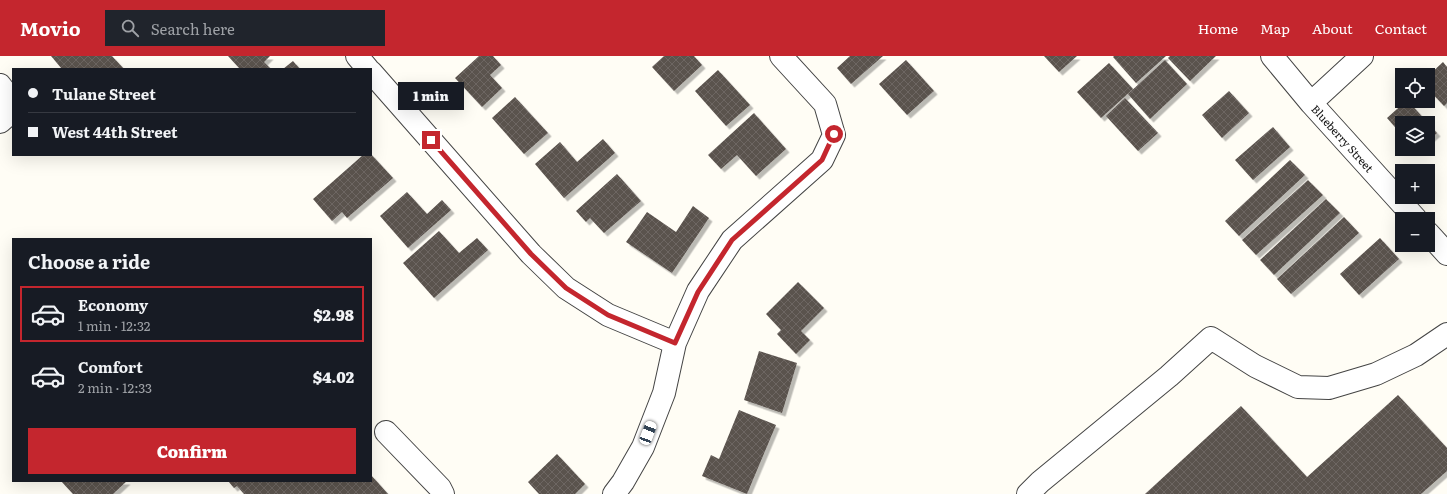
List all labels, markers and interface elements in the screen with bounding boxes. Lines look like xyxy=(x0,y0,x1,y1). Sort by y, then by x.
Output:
search box xyxy=(105,10,385,46)
text: Movio xyxy=(20,14,81,42)
icon: search xyxy=(119,17,141,39)
text: Search here xyxy=(151,17,235,40)
text: Home xyxy=(1198,18,1238,38)
text: Map xyxy=(1260,18,1290,38)
text: About xyxy=(1312,18,1353,38)
text: Contact xyxy=(1375,18,1427,38)
map controls xyxy=(1395,68,1435,252)
button: locate xyxy=(1395,68,1435,108)
text: Tulane Street xyxy=(52,82,156,105)
callout: 1 min xyxy=(398,82,464,110)
text: 1 min xyxy=(413,86,449,105)
street label: Blueberry Street xyxy=(1308,101,1378,176)
button: layers xyxy=(1395,116,1435,156)
text: West 44th Street xyxy=(52,120,178,143)
route start xyxy=(825,125,843,143)
route end xyxy=(422,131,440,149)
button: + xyxy=(1395,164,1435,204)
button: − xyxy=(1395,212,1435,252)
text: Choose a ride xyxy=(28,248,150,275)
text: Economy xyxy=(78,293,148,316)
icon: car xyxy=(30,296,66,332)
text: $2.98 xyxy=(313,303,354,326)
text: 1 min · 12:32 xyxy=(78,316,150,335)
text: Comfort xyxy=(78,355,143,378)
icon: car xyxy=(30,358,66,394)
text: $4.02 xyxy=(313,365,354,388)
text: 2 min · 12:33 xyxy=(78,378,152,397)
car xyxy=(638,420,658,446)
button: Confirm xyxy=(28,428,356,474)

